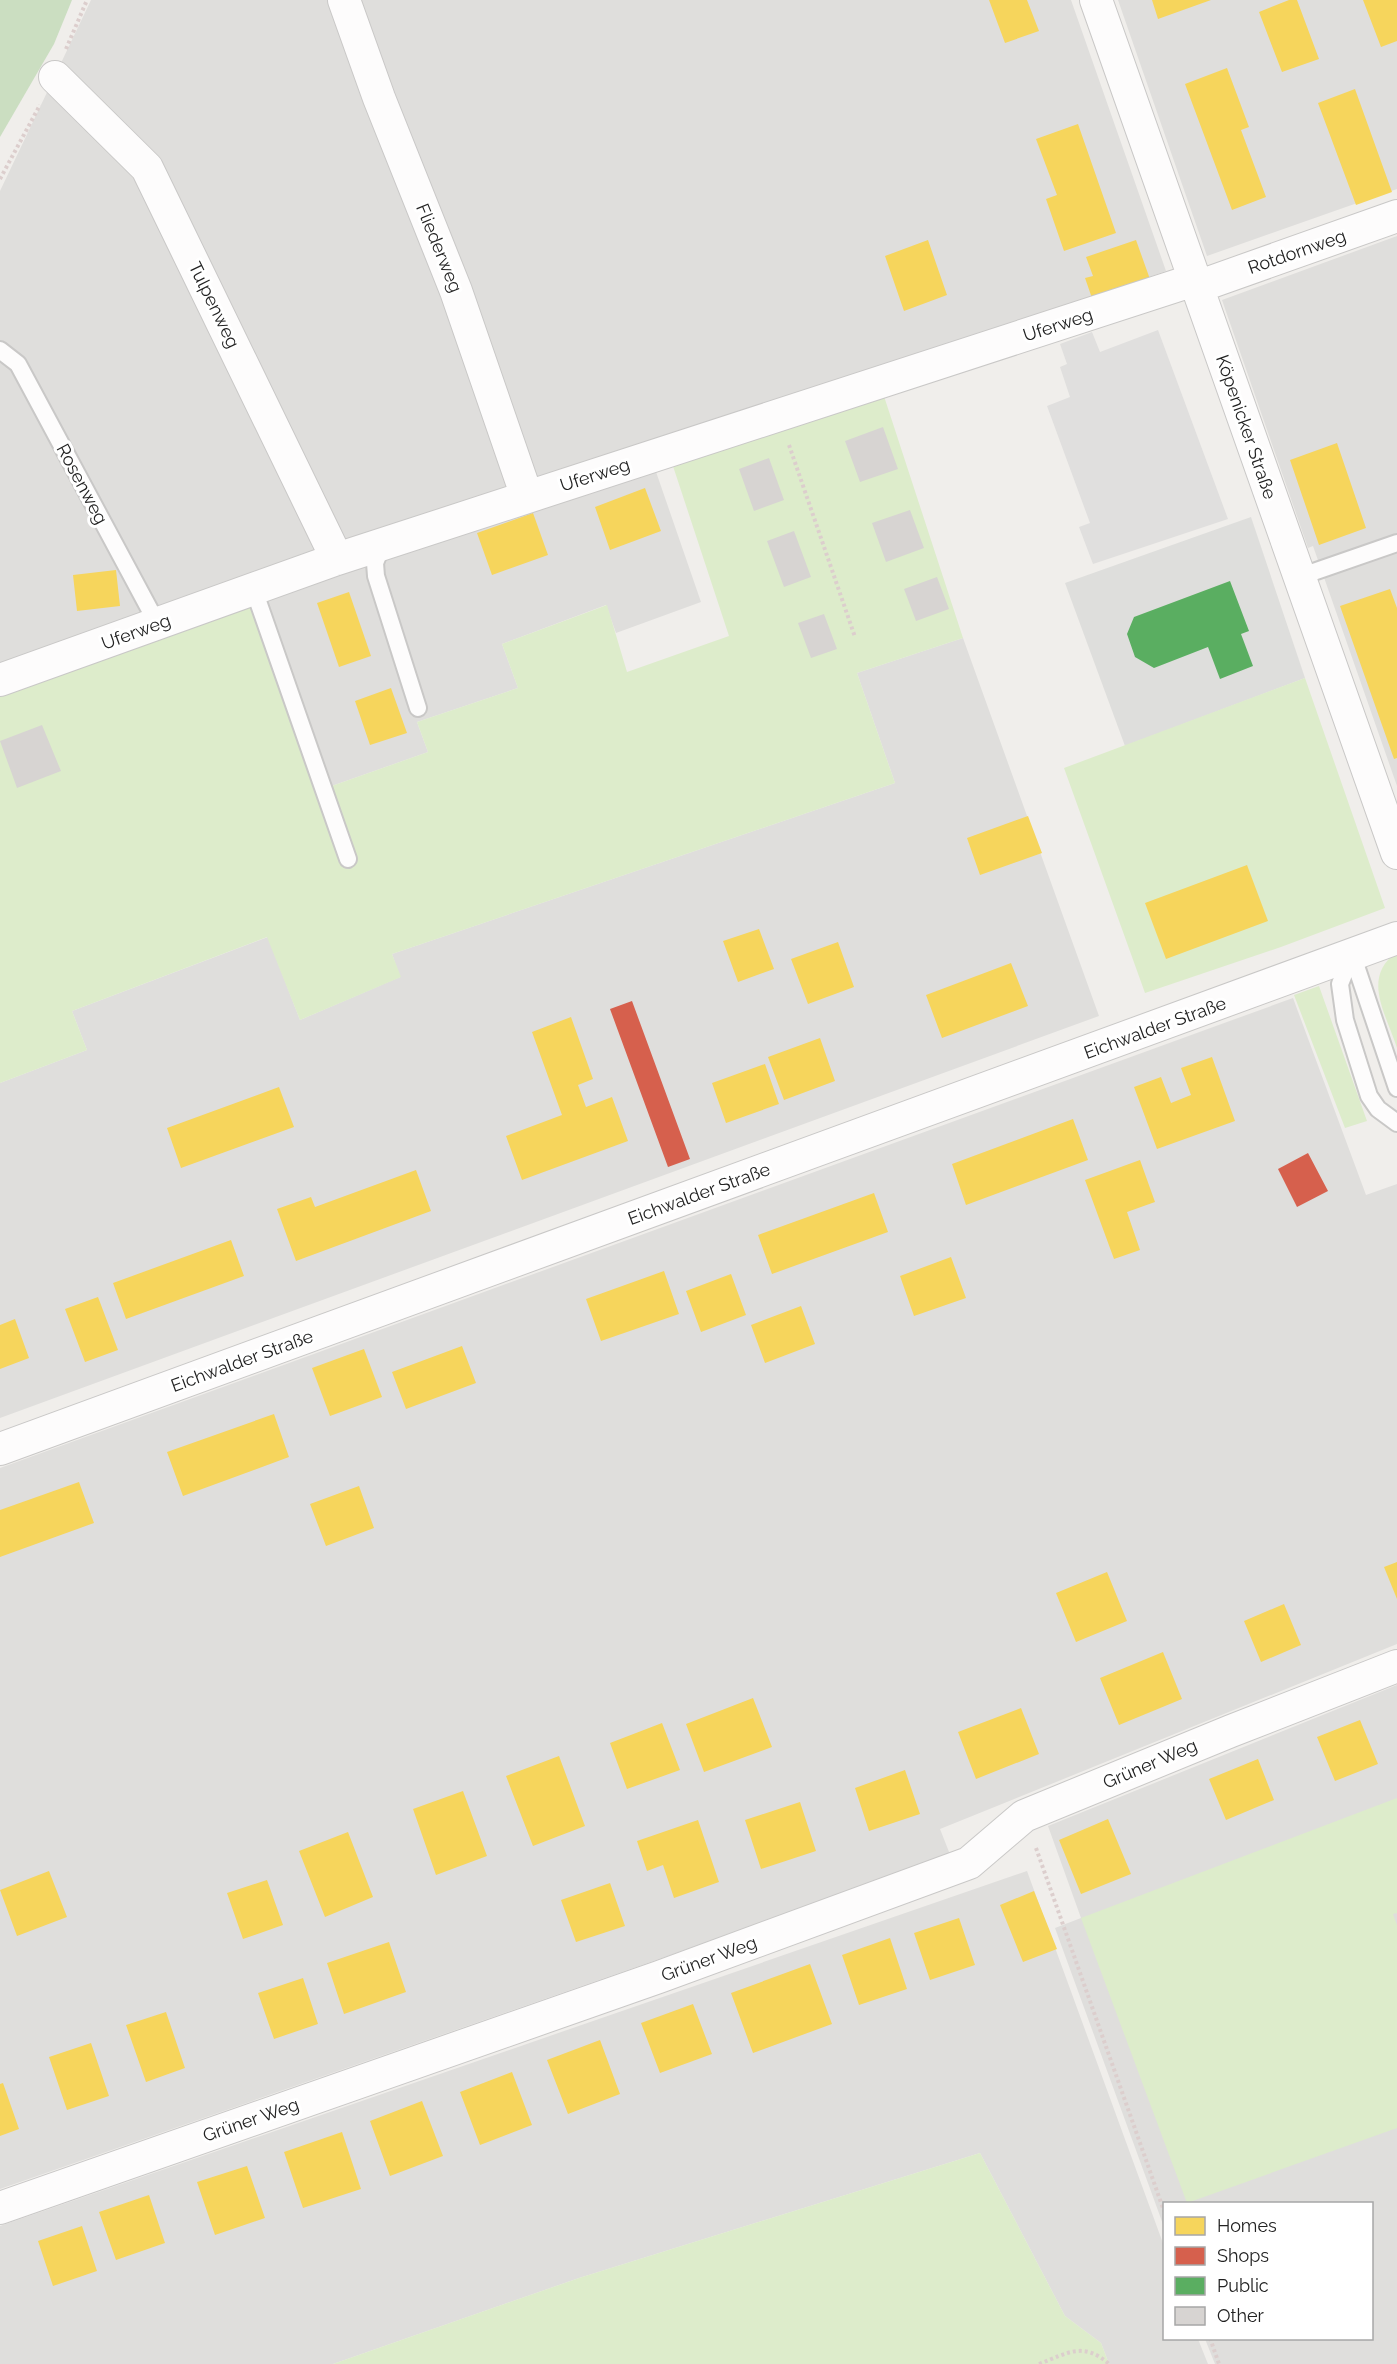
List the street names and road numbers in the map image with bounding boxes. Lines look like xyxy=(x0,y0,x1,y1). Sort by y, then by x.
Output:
street label: Fliederweg xyxy=(412,200,467,295)
street label: Rotdornweg xyxy=(1245,225,1349,278)
street label: Tulpenweg xyxy=(185,258,244,351)
street label: Uferweg xyxy=(1020,303,1095,346)
street label: Köpenicker Straße xyxy=(1212,352,1281,502)
street label: Rosenweg xyxy=(53,440,112,527)
street label: Uferweg xyxy=(557,453,632,496)
street label: Uferweg xyxy=(98,609,173,654)
street label: Eichwalder Straße xyxy=(1081,992,1229,1063)
street label: Eichwalder Straße xyxy=(625,1158,773,1229)
street label: Eichwalder Straße xyxy=(168,1325,316,1396)
street label: Grüner Weg xyxy=(1100,1734,1200,1793)
street label: Grüner Weg xyxy=(658,1932,759,1986)
street label: Grüner Weg xyxy=(200,2093,302,2146)

